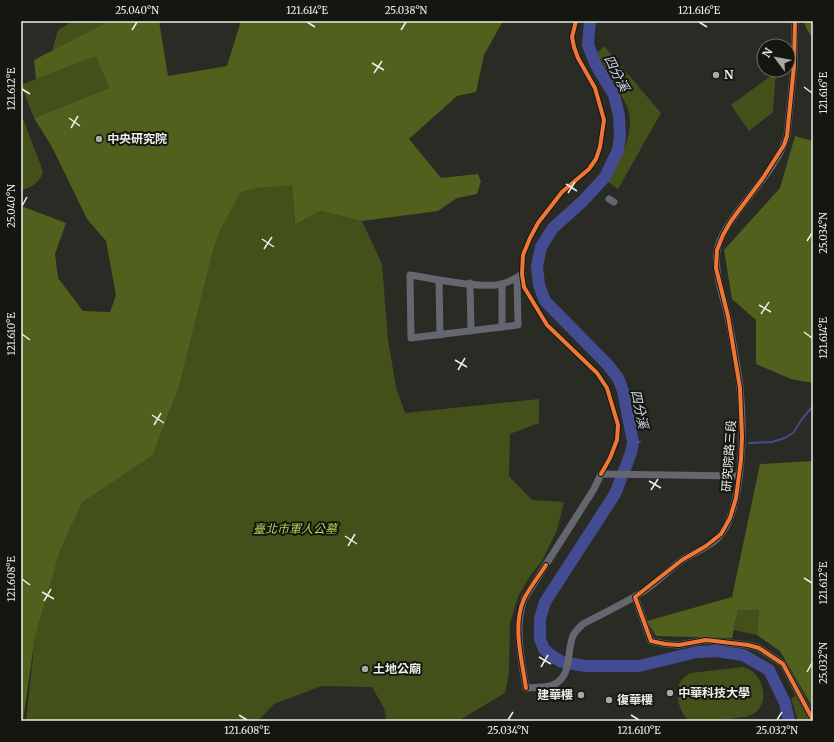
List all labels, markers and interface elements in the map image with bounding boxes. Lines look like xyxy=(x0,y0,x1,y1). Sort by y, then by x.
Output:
text: 25.040°N xyxy=(115,4,159,17)
text: 121.614°E xyxy=(286,4,328,17)
text: 25.038°N xyxy=(385,4,428,17)
text: 121.616°E xyxy=(678,4,721,17)
north arrow xyxy=(756,38,796,78)
text: N xyxy=(759,45,776,60)
water label: 四分溪 xyxy=(600,52,634,96)
text: 121.612°E xyxy=(5,67,18,110)
place label: N xyxy=(724,67,734,82)
marker: N xyxy=(711,70,721,80)
text: 121.616°E xyxy=(817,71,830,114)
place label: 中央研究院 xyxy=(107,131,167,146)
marker: 中央研究院 xyxy=(94,134,104,144)
text: 25.040°N xyxy=(5,184,18,228)
text: 25.034°N xyxy=(817,212,830,254)
text: 121.610°E xyxy=(5,312,18,356)
text: 121.614°E xyxy=(817,317,830,359)
water label: 四分溪 xyxy=(627,388,652,432)
street label: 研究院路三段 xyxy=(719,420,738,492)
park label: 臺北市軍人公墓 xyxy=(253,521,339,536)
text: 121.608°E xyxy=(5,556,18,602)
text: 121.612°E xyxy=(817,561,830,604)
text: 25.032°N xyxy=(817,642,830,684)
place label: 土地公廟 xyxy=(373,661,421,676)
marker: 土地公廟 xyxy=(360,664,370,674)
place label: 中華科技大學 xyxy=(678,685,750,700)
place label: 建華樓 xyxy=(537,687,573,702)
marker: 中華科技大學 xyxy=(665,688,675,698)
marker: 建華樓 xyxy=(576,690,586,700)
place label: 復華樓 xyxy=(617,692,653,707)
marker: 復華樓 xyxy=(604,695,614,705)
text: 121.608°E xyxy=(224,724,270,737)
text: 25.034°N xyxy=(487,724,529,737)
text: 121.610°E xyxy=(617,724,661,737)
text: 25.032°N xyxy=(756,724,798,737)

